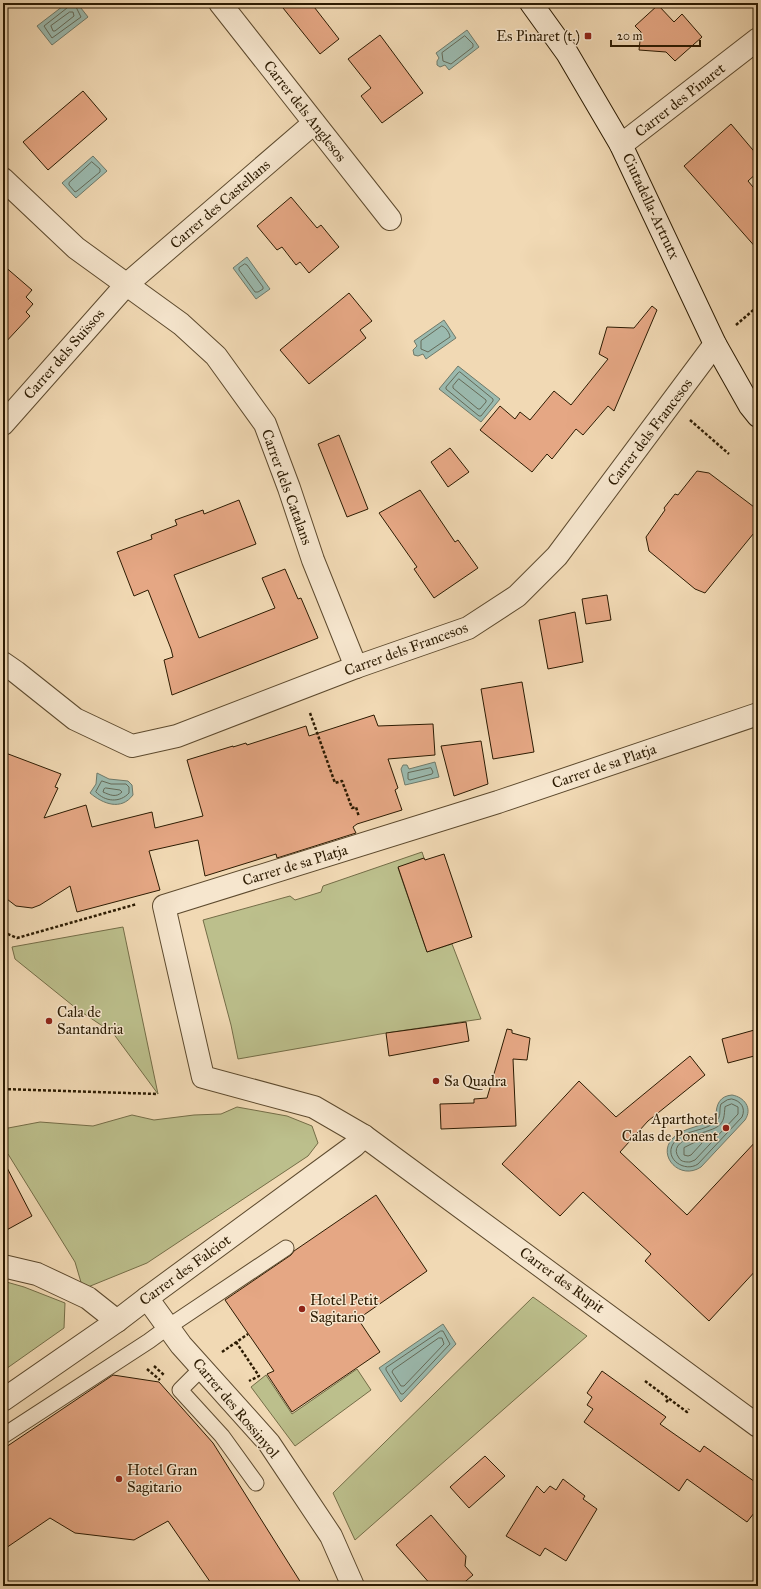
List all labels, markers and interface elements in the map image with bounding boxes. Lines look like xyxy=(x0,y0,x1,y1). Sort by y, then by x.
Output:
scale bar xyxy=(611,22,700,48)
place label: Es Pinaret (t.) xyxy=(496,27,580,46)
text: 20 m xyxy=(617,29,643,43)
marker: Es Pinaret (t.) xyxy=(583,31,593,41)
street label: Carrer dels Anglesos xyxy=(260,57,350,165)
street label: Carrer des Pinaret xyxy=(631,59,729,141)
street label: Ciutadella-Artrutx xyxy=(619,150,684,262)
street label: Carrer des Castellans xyxy=(166,156,274,252)
street label: Carrer dels Suïssos xyxy=(20,305,108,403)
street label: Carrer dels Francesos xyxy=(604,375,696,489)
street label: Carrer dels Catalans xyxy=(258,427,316,547)
street label: Carrer dels Francesos xyxy=(342,618,470,680)
street label: Carrer de sa Platja xyxy=(549,740,659,792)
street label: Carrer de sa Platja xyxy=(240,840,350,890)
place label: Cala de Santandria xyxy=(57,1003,124,1038)
marker: Cala de Santandria xyxy=(44,1016,54,1026)
place label: Sa Quadra xyxy=(444,1072,507,1090)
marker: Sa Quadra xyxy=(431,1076,441,1086)
place label: Aparthotel Calas de Ponent xyxy=(622,1110,719,1145)
marker: Aparthotel Calas de Ponent xyxy=(721,1123,731,1133)
street label: Carrer des Falciot xyxy=(136,1230,235,1309)
street label: Carrer des Rupit xyxy=(516,1243,609,1317)
place label: Hotel Petit Sagitario xyxy=(310,1291,379,1326)
marker: Hotel Petit Sagitario xyxy=(297,1304,307,1314)
street label: Carrer des Rossinyol xyxy=(189,1354,284,1462)
place label: Hotel Gran Sagitario xyxy=(127,1461,197,1496)
marker: Hotel Gran Sagitario xyxy=(114,1474,124,1484)

